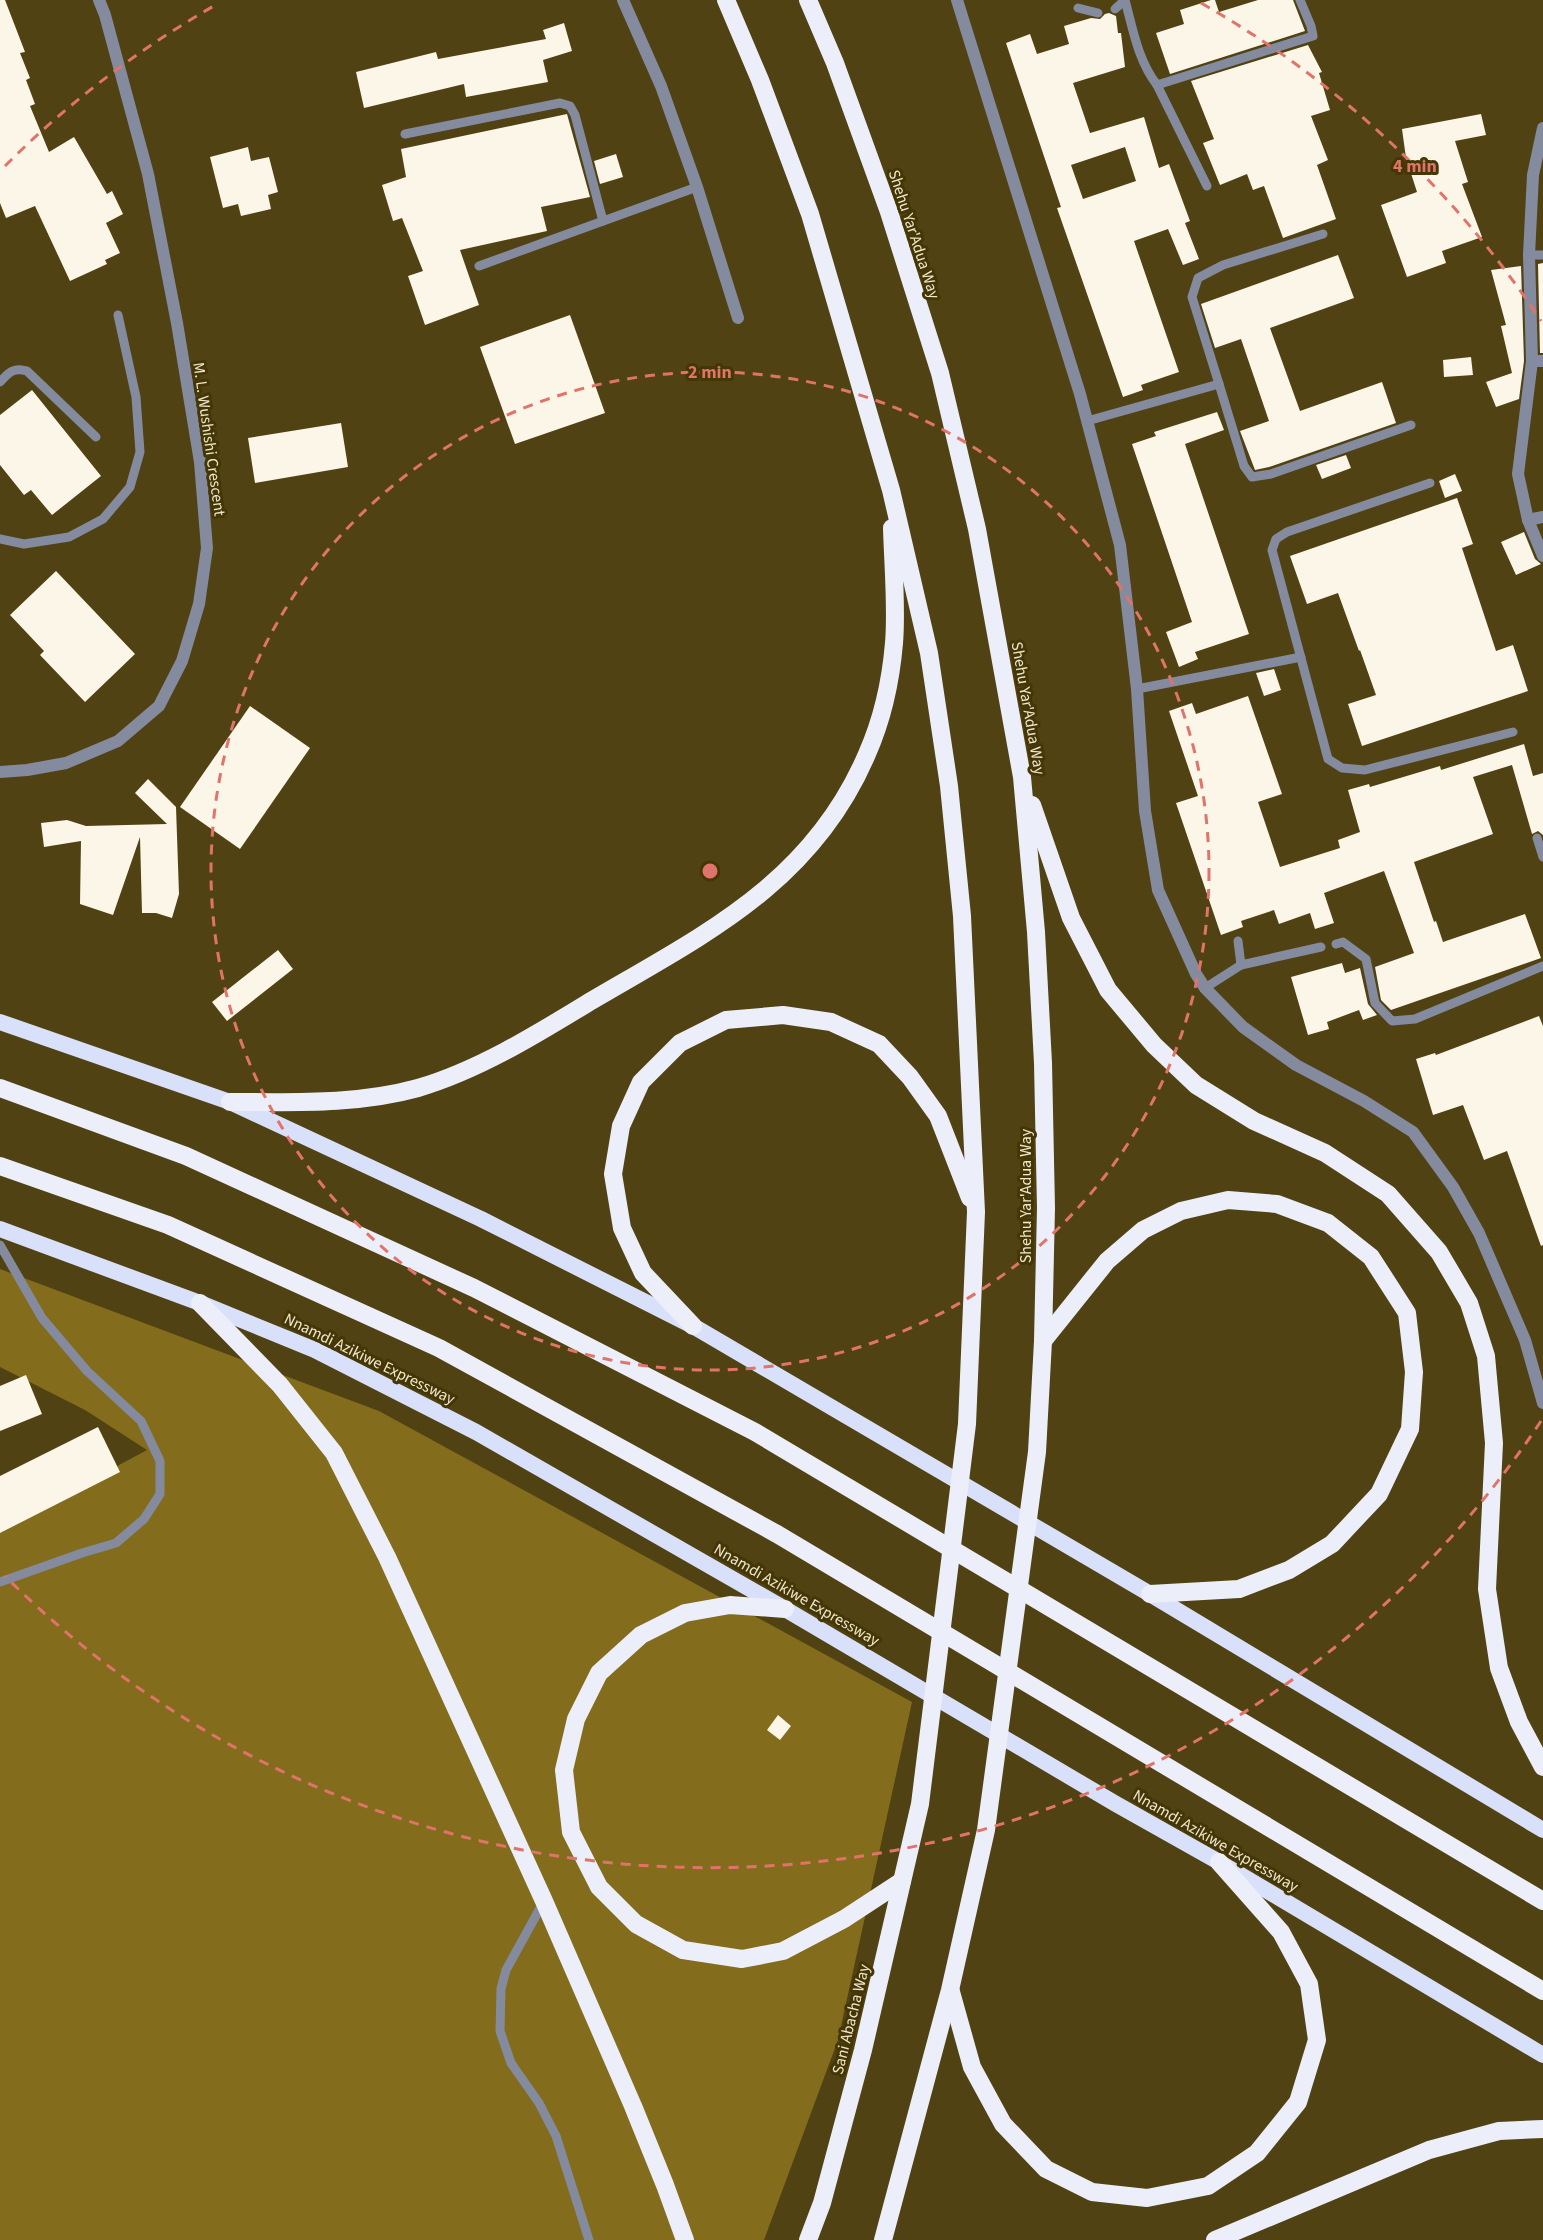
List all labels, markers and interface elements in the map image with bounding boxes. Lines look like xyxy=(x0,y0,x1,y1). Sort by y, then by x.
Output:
text: 4 min xyxy=(1393,154,1437,179)
street label: Shehu Yar'Adua Way xyxy=(883,167,945,302)
text: 2 min xyxy=(688,360,732,385)
street label: M. L. Wushishi Crescent xyxy=(187,361,231,518)
street label: Shehu Yar'Adua Way xyxy=(1006,640,1051,777)
centre of rings xyxy=(700,861,720,881)
street label: Shehu Yar'Adua Way xyxy=(1015,1128,1037,1263)
street label: Nnamdi Azikiwe Expressway xyxy=(280,1308,459,1410)
street label: Nnamdi Azikiwe Expressway xyxy=(710,1538,884,1652)
street label: Nnamdi Azikiwe Expressway xyxy=(1129,1784,1303,1898)
street label: Sani Abacha Way xyxy=(827,1961,875,2077)

